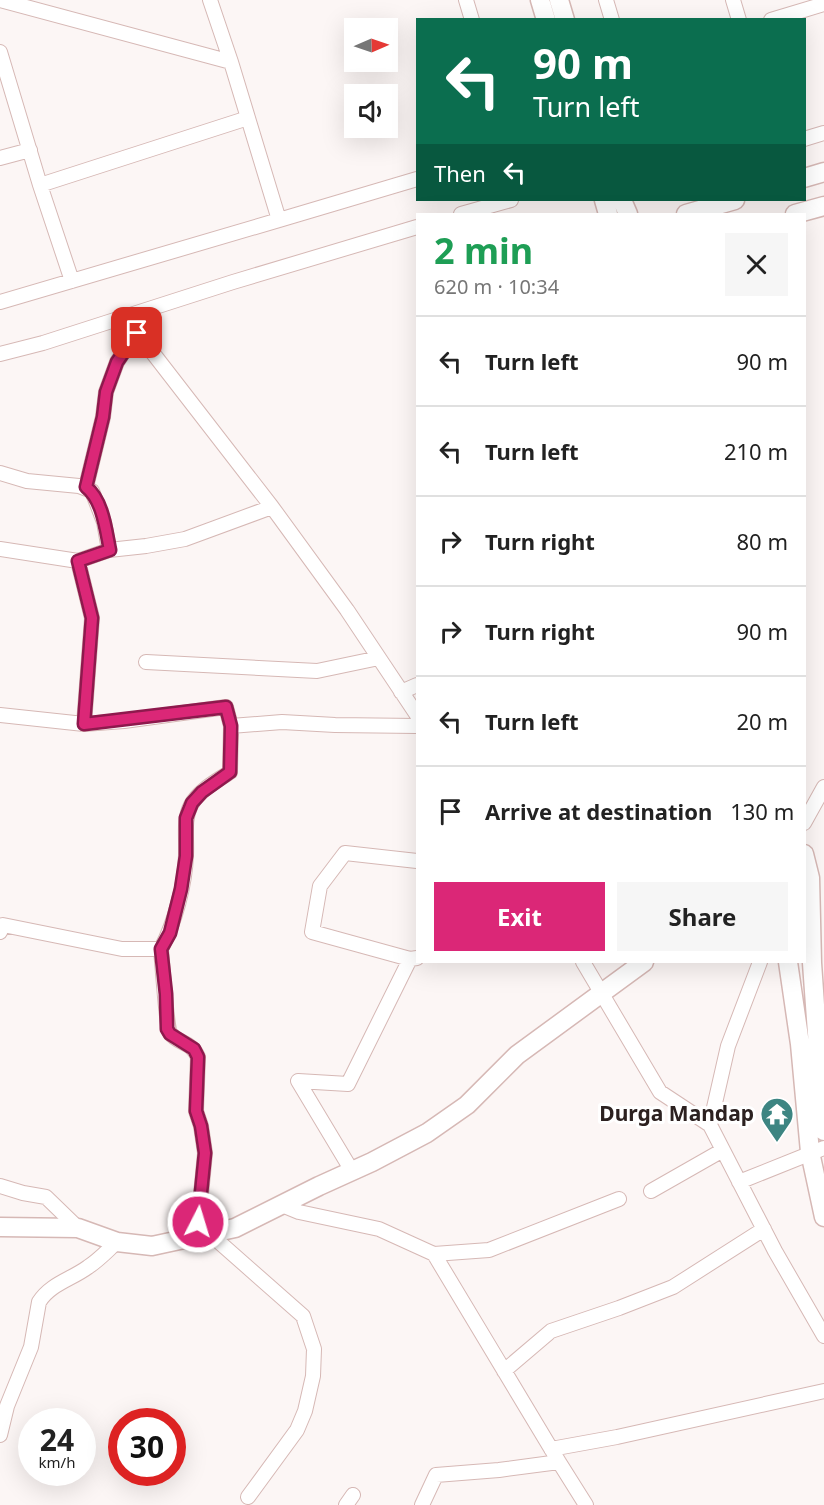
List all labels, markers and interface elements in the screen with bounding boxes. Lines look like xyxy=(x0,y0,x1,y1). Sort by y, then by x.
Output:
north arrow xyxy=(344,18,398,72)
map controls xyxy=(344,18,398,138)
text: 90 m xyxy=(533,34,633,91)
icon: left xyxy=(434,42,512,120)
button: sound xyxy=(344,84,398,138)
text: Turn left xyxy=(533,88,639,125)
icon: left xyxy=(498,156,531,189)
text: Then xyxy=(434,158,486,188)
text: 2 min xyxy=(434,226,533,275)
button: close xyxy=(725,233,788,296)
text: 620 m · 10:34 xyxy=(434,273,559,300)
pin xyxy=(111,307,162,358)
icon: arrive xyxy=(120,316,153,349)
icon: left xyxy=(434,345,467,378)
text: Turn left xyxy=(485,346,579,376)
text: 90 m xyxy=(737,346,788,376)
icon: left xyxy=(434,435,467,468)
text: Turn left xyxy=(485,436,579,466)
text: 210 m xyxy=(724,436,788,466)
icon: right xyxy=(434,525,467,558)
text: Turn right xyxy=(485,526,595,556)
text: 80 m xyxy=(737,526,788,556)
icon: right xyxy=(434,615,467,648)
text: Turn right xyxy=(485,616,595,646)
text: 90 m xyxy=(737,616,788,646)
icon: left xyxy=(434,705,467,738)
text: Turn left xyxy=(485,706,579,736)
text: 20 m xyxy=(737,706,788,736)
icon: arrive xyxy=(434,795,467,828)
text: Arrive at destination xyxy=(485,796,712,826)
text: 130 m xyxy=(730,796,794,826)
button: Exit xyxy=(434,882,605,951)
button: Share xyxy=(617,882,788,951)
temple icon: Durga Mandap xyxy=(759,1096,795,1143)
place label: Durga Mandap xyxy=(599,1099,754,1127)
position arrow xyxy=(166,1190,230,1254)
speed limit sign: 30 xyxy=(108,1408,186,1486)
text: 24 xyxy=(40,1419,74,1460)
text: km/h xyxy=(39,1452,75,1472)

